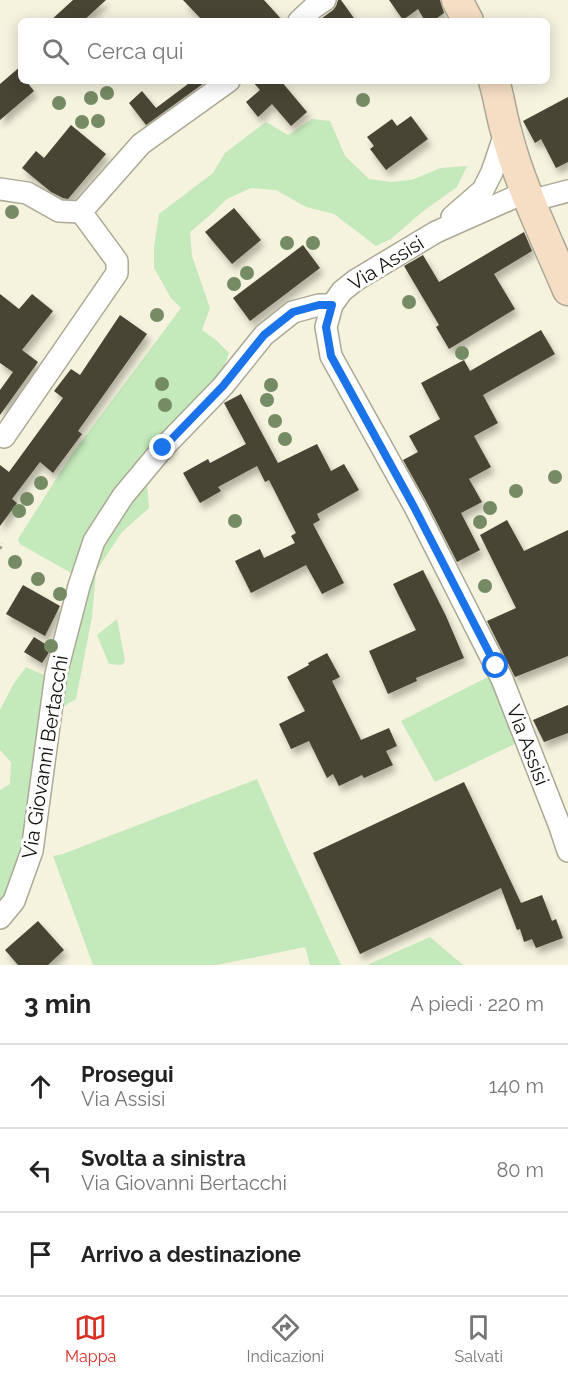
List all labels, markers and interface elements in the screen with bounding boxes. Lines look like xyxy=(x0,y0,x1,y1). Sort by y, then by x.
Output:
search box xyxy=(18,18,550,84)
icon: search xyxy=(39,35,72,68)
text: Cerca qui xyxy=(87,38,184,64)
street label: Via Assisi xyxy=(344,230,428,296)
route end xyxy=(149,434,175,460)
route start xyxy=(482,652,508,678)
street label: Via Giovanni Bertacchi xyxy=(17,653,73,861)
street label: Via Assisi xyxy=(502,701,554,789)
text: 3 min xyxy=(24,989,91,1019)
text: A piedi · 220 m xyxy=(410,992,544,1016)
text: Prosegui xyxy=(81,1061,174,1087)
icon: ahead xyxy=(24,1070,57,1103)
text: 140 m xyxy=(489,1074,544,1098)
text: Via Assisi xyxy=(81,1087,165,1111)
text: Svolta a sinistra xyxy=(81,1145,246,1171)
icon: left xyxy=(24,1154,57,1187)
text: 80 m xyxy=(496,1158,544,1182)
text: Via Giovanni Bertacchi xyxy=(81,1171,287,1195)
icon: arrive xyxy=(24,1238,57,1271)
text: Arrivo a destinazione xyxy=(81,1241,301,1267)
tab: Mappa xyxy=(65,1311,116,1366)
tab: Indicazioni xyxy=(246,1311,324,1366)
tab: Salvati xyxy=(455,1311,503,1366)

